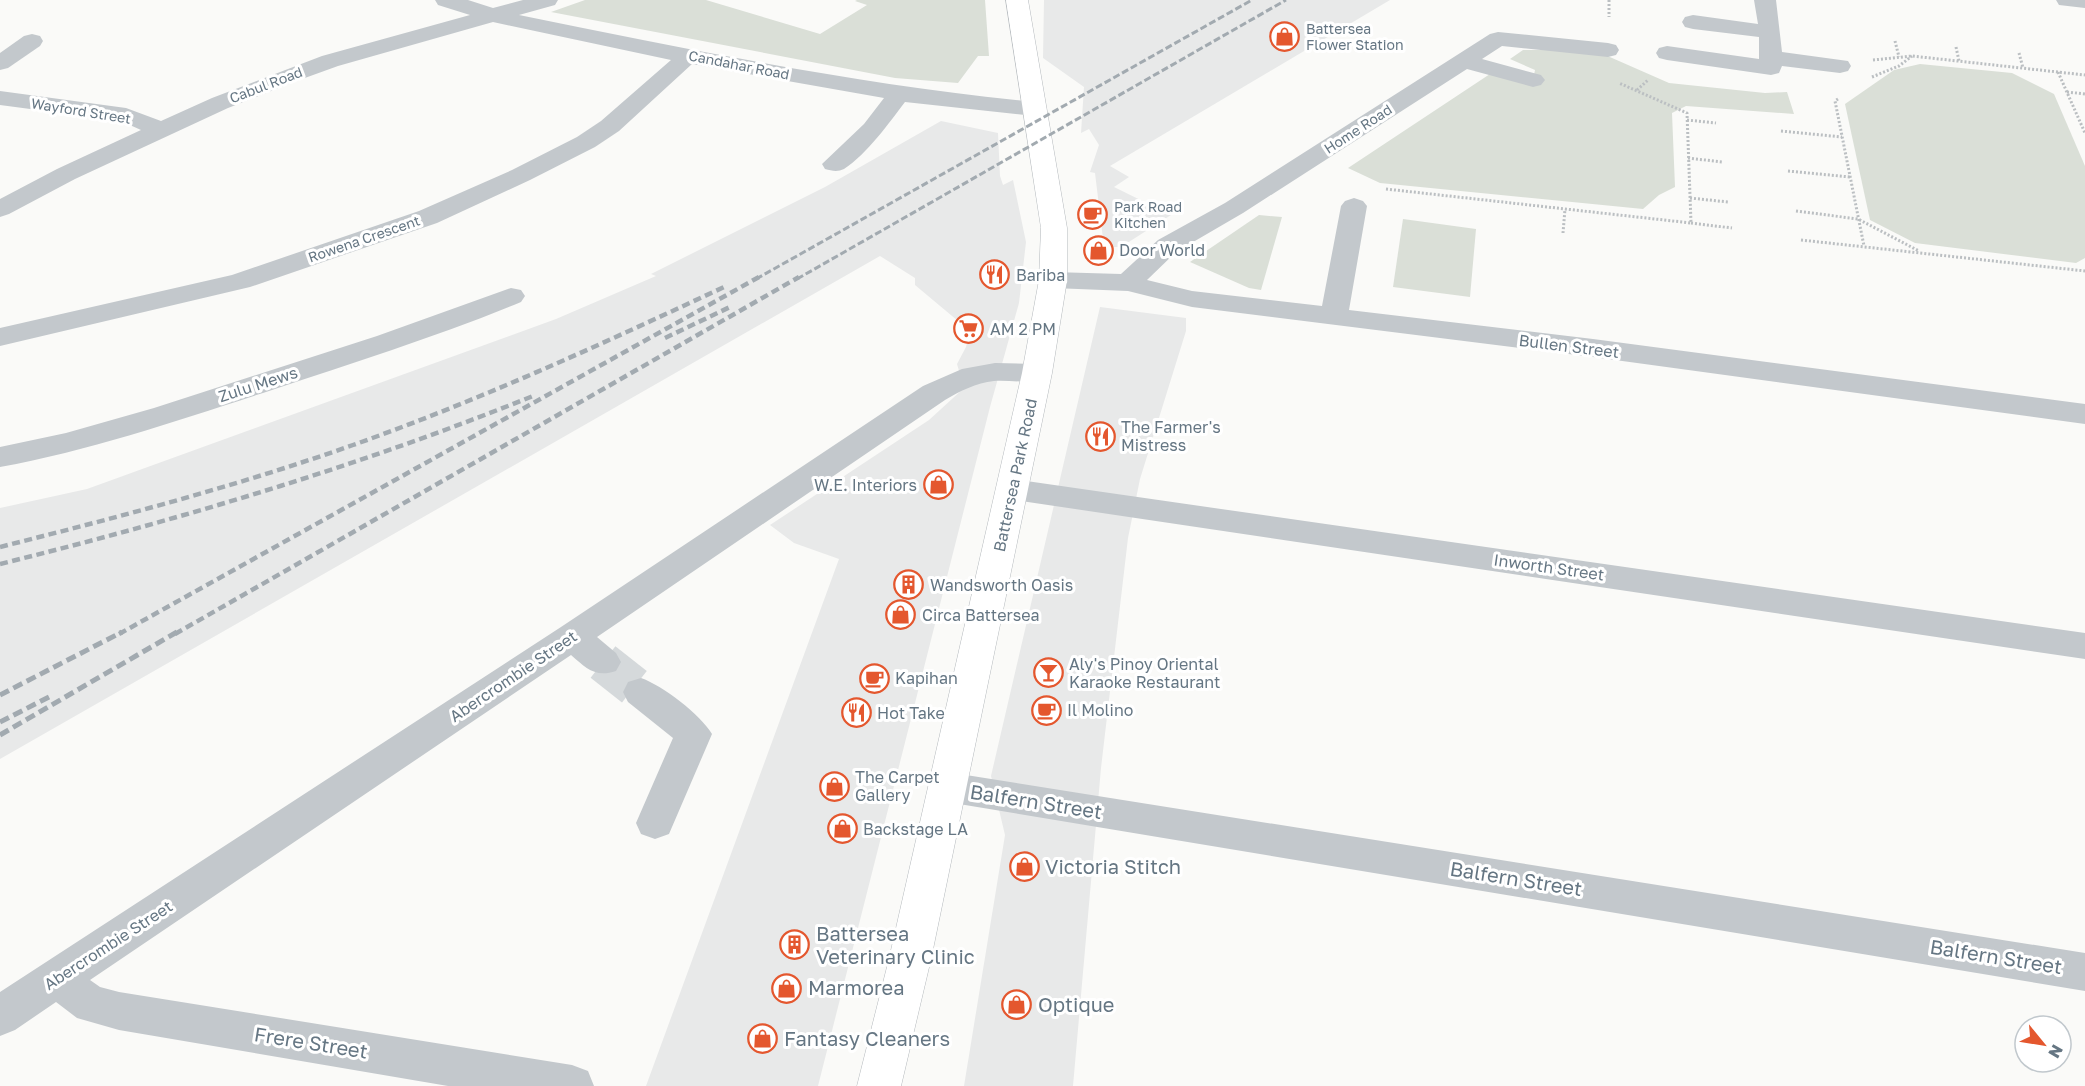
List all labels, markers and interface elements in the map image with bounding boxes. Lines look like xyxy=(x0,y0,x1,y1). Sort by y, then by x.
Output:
place label: Battersea Flower Station xyxy=(1306,20,1404,53)
shop icon: Battersea Flower Station xyxy=(1269,21,1301,53)
street label: Candahar Road xyxy=(687,46,791,83)
street label: Cabul Road xyxy=(227,63,305,106)
street label: Wayford Street xyxy=(30,94,132,127)
street label: Home Road xyxy=(1321,100,1395,157)
place label: Park Road Kitchen xyxy=(1114,198,1182,231)
cafe icon: Park Road Kitchen xyxy=(1077,199,1109,231)
street label: Rowena Crescent xyxy=(306,211,422,266)
shop icon: Door World xyxy=(1082,234,1114,266)
place label: Door World xyxy=(1119,240,1205,260)
restaurant icon: Bariba xyxy=(979,259,1011,291)
place label: Bariba xyxy=(1016,265,1065,285)
supermarket icon: AM 2 PM xyxy=(953,313,985,345)
place label: AM 2 PM xyxy=(990,319,1056,339)
street label: Bullen Street xyxy=(1518,330,1620,362)
street label: Zulu Mews xyxy=(216,362,300,406)
street label: Battersea Park Road xyxy=(989,396,1041,554)
place label: The Farmer's Mistress xyxy=(1121,417,1221,455)
restaurant icon: The Farmer's Mistress xyxy=(1084,420,1116,452)
shop icon: W.E. Interiors xyxy=(922,469,954,501)
place label: W.E. Interiors xyxy=(814,475,917,495)
street label: Inworth Street xyxy=(1493,549,1605,585)
building icon: Wandsworth Oasis xyxy=(893,569,925,601)
place label: Wandsworth Oasis xyxy=(930,575,1073,595)
shop icon: Circa Battersea xyxy=(885,599,917,631)
place label: Circa Battersea xyxy=(922,605,1040,625)
street label: Abercrombie Street xyxy=(446,626,580,726)
place label: Aly's Pinoy Oriental Karaoke Restaurant xyxy=(1069,654,1220,692)
bar icon: Aly's Pinoy Oriental Karaoke Restaurant xyxy=(1032,657,1064,689)
cafe icon: Kapihan xyxy=(858,662,890,694)
place label: Kapihan xyxy=(895,668,958,688)
cafe icon: Il Molino xyxy=(1030,694,1062,726)
restaurant icon: Hot Take xyxy=(840,697,872,729)
place label: Il Molino xyxy=(1067,700,1133,720)
place label: Hot Take xyxy=(877,703,945,723)
place label: The Carpet Gallery xyxy=(855,767,940,805)
shop icon: The Carpet Gallery xyxy=(818,770,850,802)
street label: Balfern Street xyxy=(968,779,1104,823)
shop icon: Backstage LA xyxy=(826,813,858,845)
place label: Backstage LA xyxy=(863,819,968,839)
shop icon: Victoria Stitch xyxy=(1008,851,1040,883)
place label: Victoria Stitch xyxy=(1045,854,1181,878)
street label: Balfern Street xyxy=(1448,856,1584,900)
street label: Abercrombie Street xyxy=(40,896,176,994)
place label: Battersea Veterinary Clinic xyxy=(816,921,975,968)
building icon: Battersea Veterinary Clinic xyxy=(779,929,811,961)
street label: Balfern Street xyxy=(1928,934,2064,978)
shop icon: Marmorea xyxy=(771,972,803,1004)
place label: Marmorea xyxy=(808,975,905,999)
shop icon: Optique xyxy=(1001,989,1033,1021)
place label: Optique xyxy=(1038,992,1114,1016)
north arrow xyxy=(2013,1014,2073,1074)
street label: Frere Street xyxy=(253,1021,370,1063)
shop icon: Fantasy Cleaners xyxy=(747,1023,779,1055)
place label: Fantasy Cleaners xyxy=(784,1026,950,1050)
text: N xyxy=(2044,1041,2068,1062)

